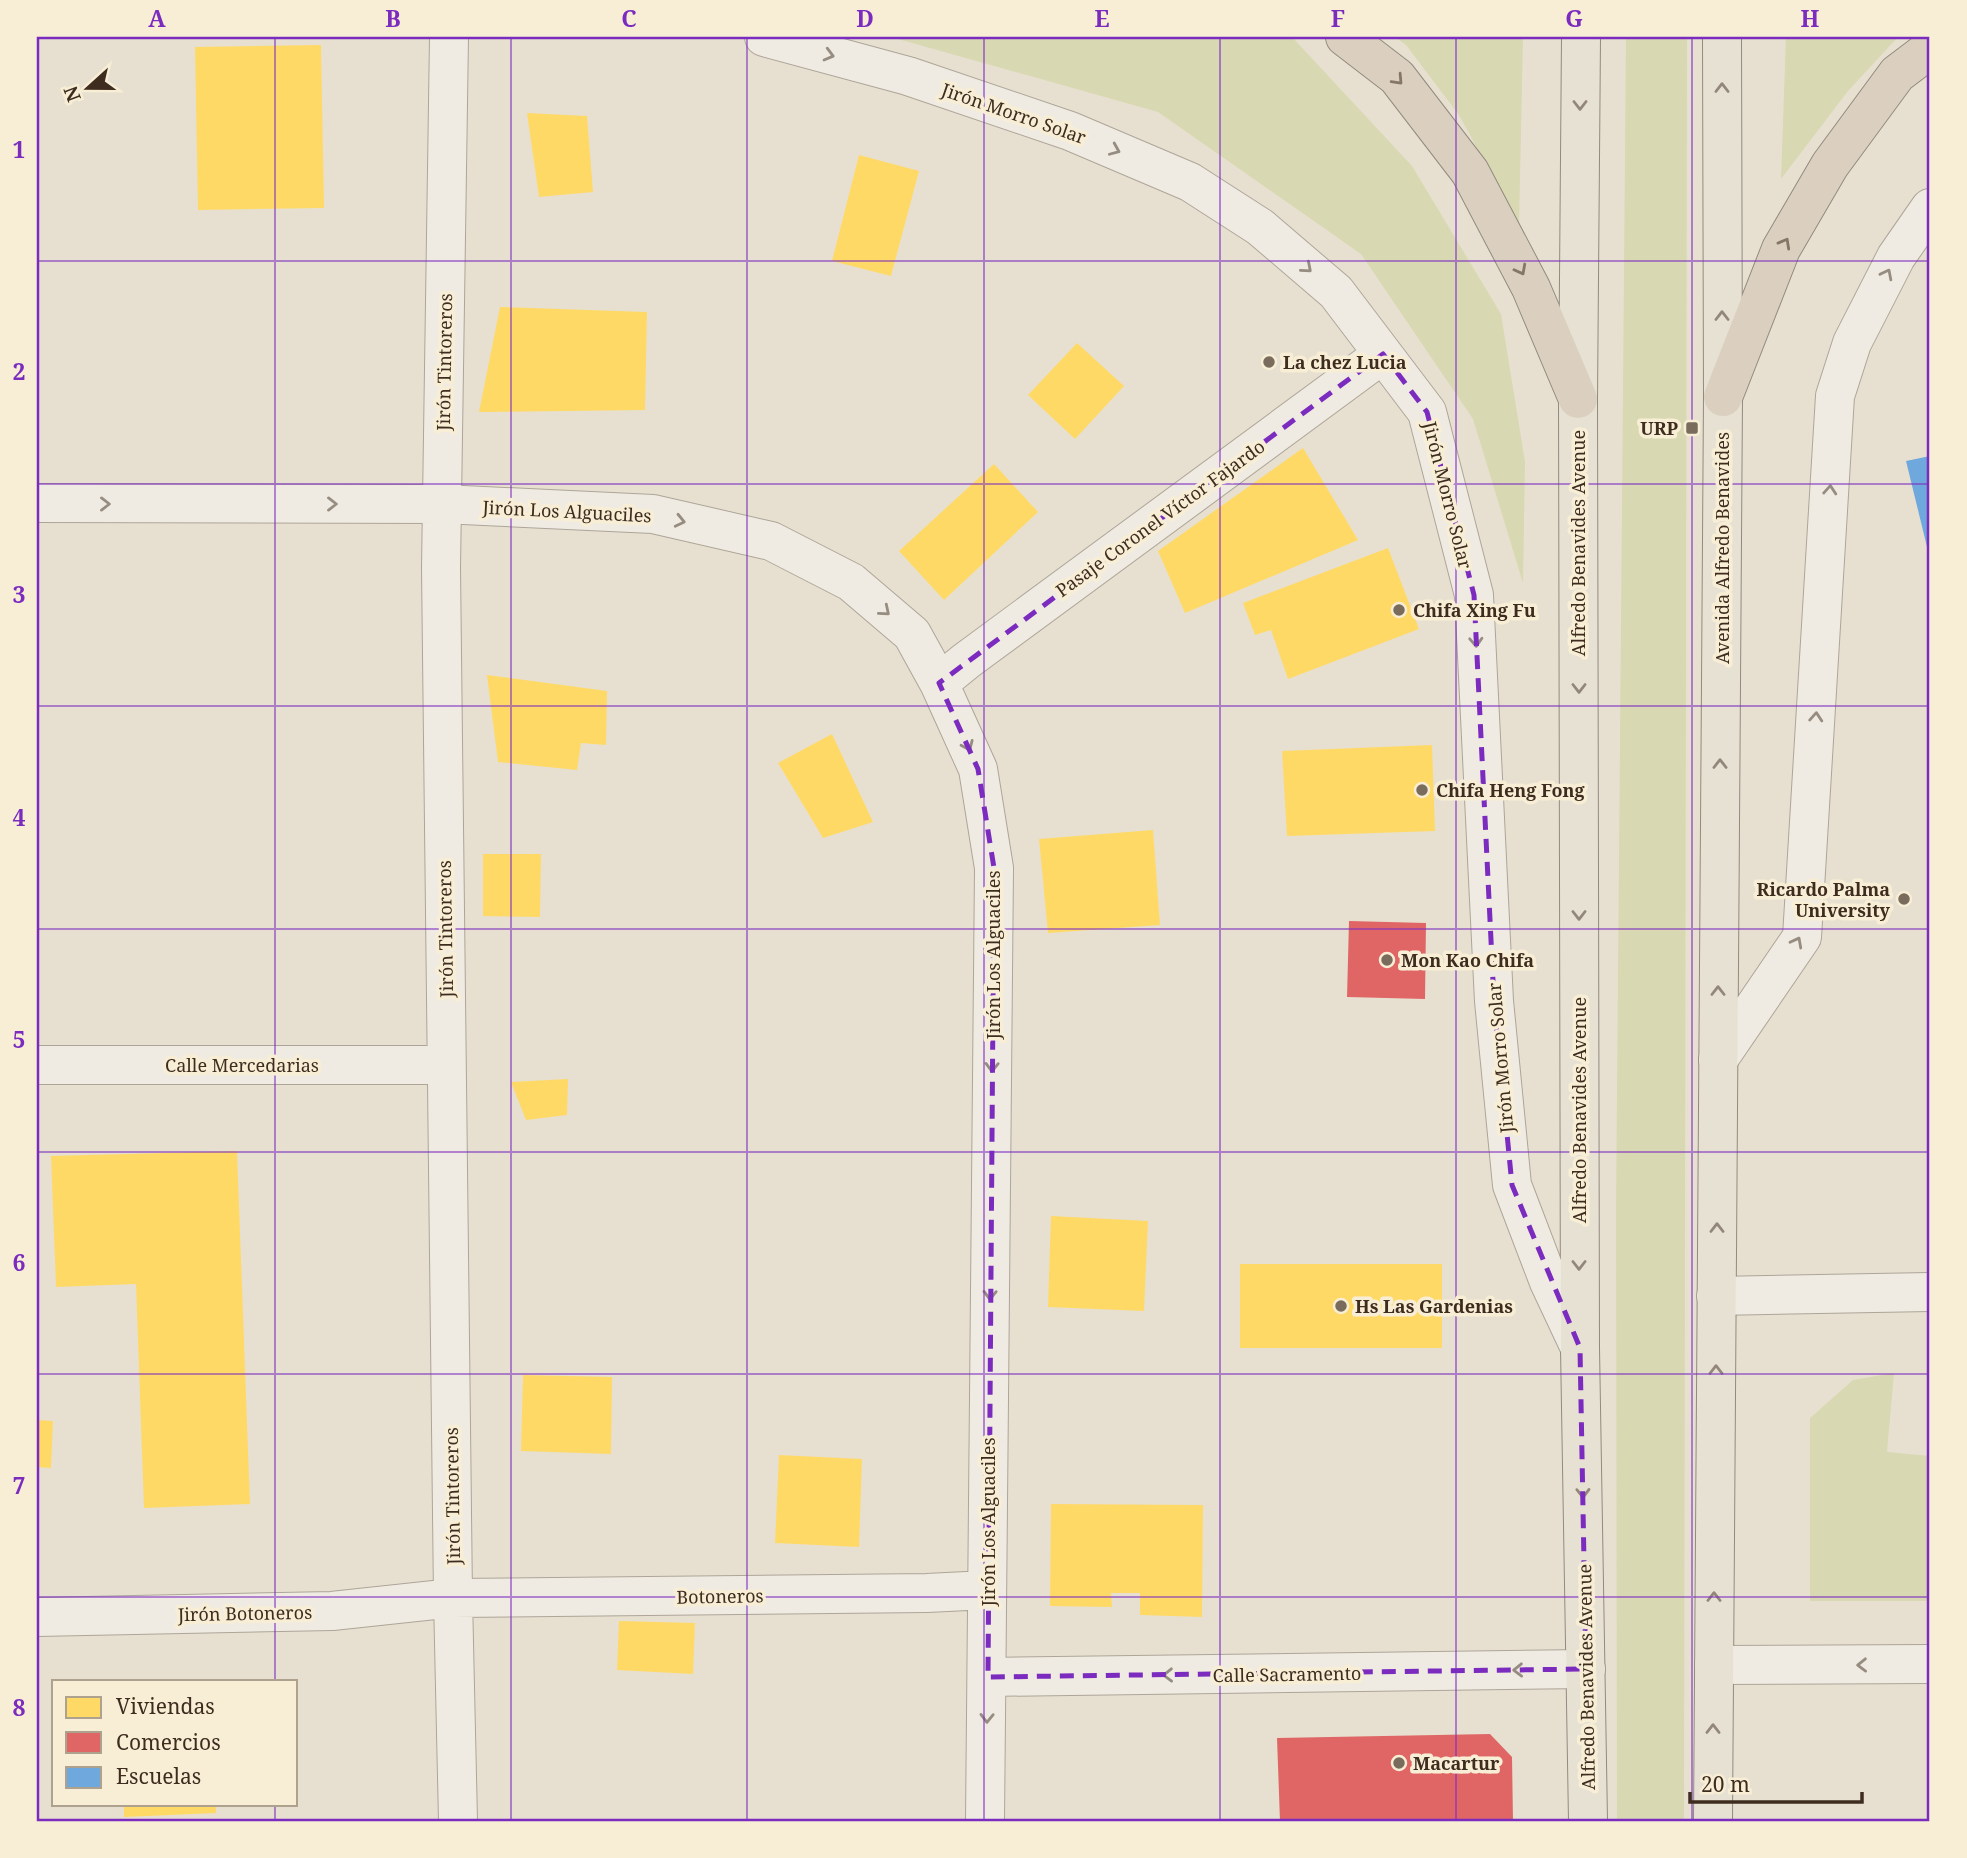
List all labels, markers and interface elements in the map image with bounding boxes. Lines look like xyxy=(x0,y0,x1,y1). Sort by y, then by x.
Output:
text: A xyxy=(148,2,166,34)
text: B xyxy=(385,2,401,34)
text: C xyxy=(621,2,637,34)
text: D xyxy=(856,2,874,34)
text: E xyxy=(1094,2,1110,34)
text: F xyxy=(1331,2,1345,34)
text: G xyxy=(1565,2,1583,34)
text: H xyxy=(1801,2,1820,34)
one-way arrow xyxy=(823,47,835,61)
north arrow xyxy=(52,52,122,122)
one-way arrow xyxy=(1390,72,1402,85)
street label: Jirón Morro Solar xyxy=(938,77,1090,149)
text: N xyxy=(57,82,87,106)
one-way arrow xyxy=(1714,83,1730,93)
one-way arrow xyxy=(1572,100,1588,111)
text: 1 xyxy=(13,133,26,165)
one-way arrow xyxy=(1107,142,1120,156)
one-way arrow xyxy=(1777,237,1790,250)
one-way arrow xyxy=(1299,260,1312,272)
one-way arrow xyxy=(1513,263,1526,275)
one-way arrow xyxy=(1879,269,1893,281)
street label: Jirón Tintoreros xyxy=(431,293,457,432)
one-way arrow xyxy=(1715,310,1730,321)
place label: La chez Lucia xyxy=(1283,350,1407,374)
marker: La chez Lucia xyxy=(1261,354,1277,370)
text: 2 xyxy=(13,355,26,387)
place label: URP xyxy=(1640,416,1679,440)
street label: Jirón Morro Solar xyxy=(1418,418,1478,572)
marker: URP xyxy=(1684,420,1700,436)
street label: Alfredo Benavides Avenue xyxy=(1566,430,1590,656)
street label: Avenida Alfredo Benavides xyxy=(1710,432,1734,664)
street label: Pasaje Coronel Víctor Fajardo xyxy=(1051,434,1269,602)
one-way arrow xyxy=(1822,484,1837,495)
street label: Jirón Los Alguaciles xyxy=(481,495,652,527)
one-way arrow xyxy=(100,496,111,512)
one-way arrow xyxy=(328,496,338,512)
one-way arrow xyxy=(674,512,686,527)
text: 3 xyxy=(13,578,26,610)
place label: Chifa Xing Fu xyxy=(1413,598,1536,622)
marker: Chifa Xing Fu xyxy=(1391,602,1407,618)
one-way arrow xyxy=(877,603,890,615)
one-way arrow xyxy=(1468,636,1483,647)
one-way arrow xyxy=(1571,683,1587,694)
one-way arrow xyxy=(1808,711,1823,722)
one-way arrow xyxy=(959,738,973,751)
one-way arrow xyxy=(1712,758,1728,769)
place label: Chifa Heng Fong xyxy=(1436,778,1586,802)
marker: Chifa Heng Fong xyxy=(1414,782,1430,798)
text: 4 xyxy=(13,801,26,833)
street label: Jirón Tintoreros xyxy=(432,860,458,999)
street label: Jirón Los Alguaciles xyxy=(981,870,1005,1041)
place label: Ricardo Palma University xyxy=(1757,877,1891,922)
marker: Ricardo Palma University xyxy=(1896,891,1912,907)
one-way arrow xyxy=(1571,911,1587,921)
one-way arrow xyxy=(1789,937,1802,950)
place label: Mon Kao Chifa xyxy=(1401,948,1534,972)
marker: Mon Kao Chifa xyxy=(1379,952,1395,968)
street label: Jirón Morro Solar xyxy=(1481,981,1519,1135)
one-way arrow xyxy=(1711,986,1726,997)
street label: Alfredo Benavides Avenue xyxy=(1567,997,1591,1223)
text: 5 xyxy=(13,1023,26,1055)
street label: Calle Mercedarias xyxy=(165,1053,319,1077)
one-way arrow xyxy=(984,1063,1000,1073)
one-way arrow xyxy=(1709,1222,1725,1233)
text: 6 xyxy=(13,1246,26,1278)
one-way arrow xyxy=(1571,1261,1587,1271)
one-way arrow xyxy=(982,1290,997,1301)
place label: Hs Las Gardenias xyxy=(1355,1294,1513,1318)
marker: Hs Las Gardenias xyxy=(1333,1298,1349,1314)
one-way arrow xyxy=(1708,1364,1724,1374)
street label: Jirón Tintoreros xyxy=(439,1427,465,1566)
street label: Jirón Los Alguaciles xyxy=(976,1437,1000,1608)
text: 7 xyxy=(13,1469,26,1501)
one-way arrow xyxy=(1575,1488,1590,1499)
street label: Alfredo Benavides Avenue xyxy=(1572,1564,1600,1790)
street label: Botoneros xyxy=(676,1583,764,1609)
one-way arrow xyxy=(1706,1591,1722,1602)
street label: Jirón Botoneros xyxy=(177,1600,312,1626)
one-way arrow xyxy=(1856,1657,1867,1672)
street label: Calle Sacramento xyxy=(1212,1661,1362,1687)
one-way arrow xyxy=(1512,1663,1523,1678)
one-way arrow xyxy=(1162,1667,1173,1683)
legend xyxy=(52,1680,298,1806)
text: 8 xyxy=(13,1691,26,1723)
text: Viviendas xyxy=(116,1692,215,1720)
one-way arrow xyxy=(980,1713,995,1724)
one-way arrow xyxy=(1705,1723,1721,1733)
text: Comercios xyxy=(116,1728,221,1756)
place label: Macartur xyxy=(1413,1751,1500,1775)
marker: Macartur xyxy=(1391,1755,1407,1771)
scale bar xyxy=(1690,1760,1862,1804)
text: Escuelas xyxy=(116,1762,201,1790)
text: 20 m xyxy=(1701,1770,1750,1798)

